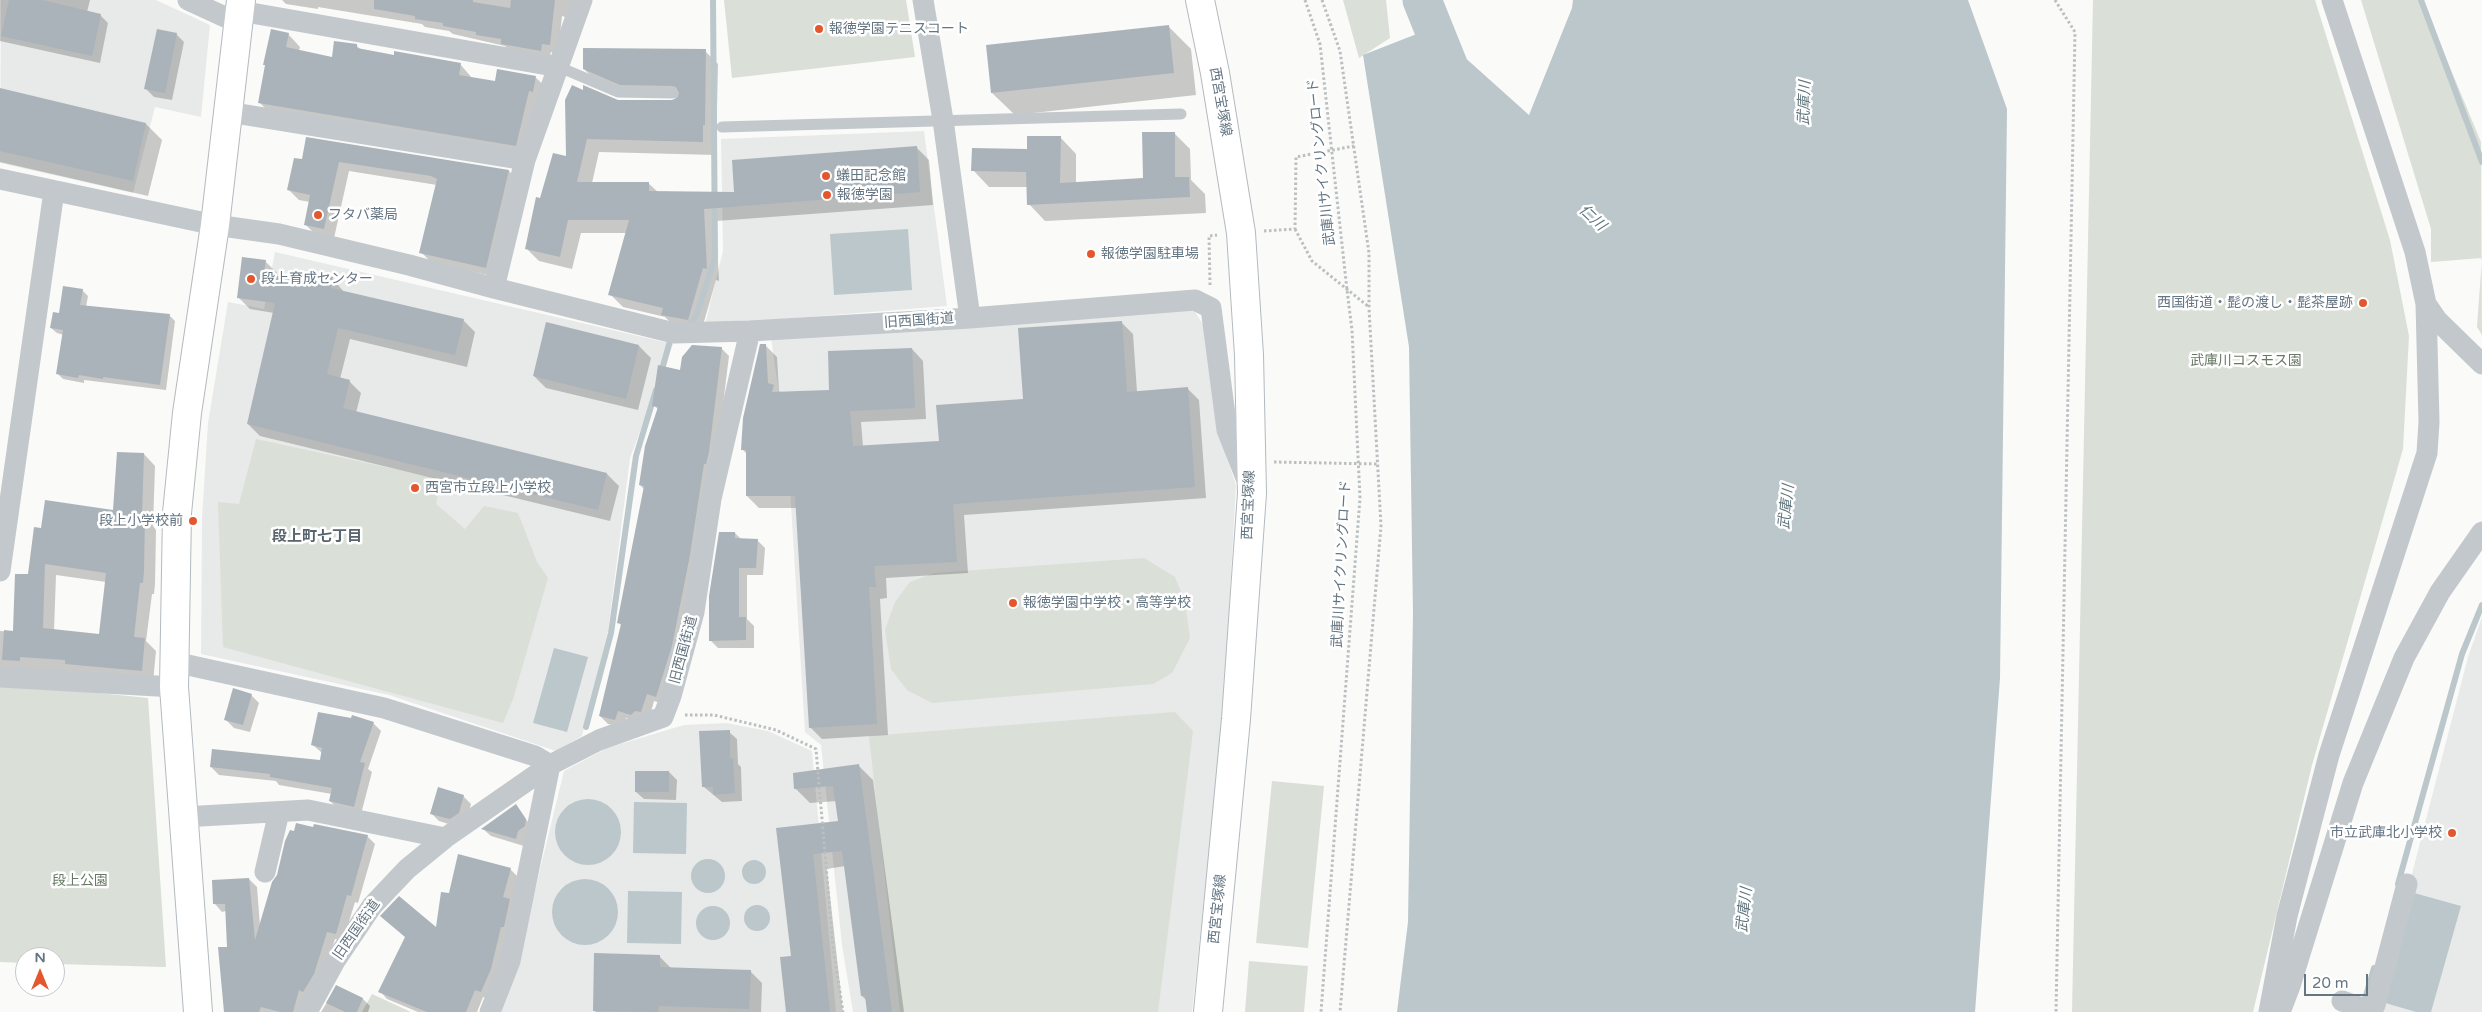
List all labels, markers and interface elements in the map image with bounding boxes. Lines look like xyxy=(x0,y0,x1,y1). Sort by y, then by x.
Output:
place label: 報徳学園テニスコート xyxy=(829,21,969,37)
marker: 報徳学園テニスコート xyxy=(813,23,825,35)
street label: 西宮宝塚線 xyxy=(1206,66,1234,138)
street label: 武庫川サイクリングロード xyxy=(1305,78,1339,246)
water label: 武庫川 xyxy=(1795,80,1815,126)
place label: 蟻田記念館 xyxy=(836,168,906,184)
marker: 蟻田記念館 xyxy=(820,170,832,182)
place label: 報徳学園 xyxy=(837,187,893,203)
marker: 報徳学園 xyxy=(821,189,833,201)
water label: 仁川 xyxy=(1575,201,1609,235)
place label: フタバ薬局 xyxy=(328,207,398,223)
marker: フタバ薬局 xyxy=(312,209,324,221)
place label: 報徳学園駐車場 xyxy=(1101,246,1199,262)
marker: 報徳学園駐車場 xyxy=(1085,248,1097,260)
place label: 段上育成センター xyxy=(261,271,373,287)
marker: 段上育成センター xyxy=(245,273,257,285)
place label: 西国街道・髭の渡し・髭茶屋跡 xyxy=(2157,295,2353,311)
marker: 西国街道・髭の渡し・髭茶屋跡 xyxy=(2357,297,2369,309)
street label: 旧西国街道 xyxy=(883,310,955,332)
park label: 武庫川コスモス園 xyxy=(2190,353,2302,369)
street label: 西宮宝塚線 xyxy=(1239,470,1259,540)
place label: 西宮市立段上小学校 xyxy=(425,480,551,496)
street label: 武庫川サイクリングロード xyxy=(1329,480,1355,648)
marker: 西宮市立段上小学校 xyxy=(409,482,421,494)
water label: 武庫川 xyxy=(1776,484,1798,530)
place label: 段上小学校前 xyxy=(99,513,183,529)
marker: 段上小学校前 xyxy=(187,515,199,527)
district label: 段上町七丁目 xyxy=(272,528,362,546)
place label: 報徳学園中学校・高等学校 xyxy=(1023,595,1191,611)
marker: 報徳学園中学校・高等学校 xyxy=(1007,597,1019,609)
street label: 旧西国街道 xyxy=(667,614,701,686)
place label: 市立武庫北小学校 xyxy=(2330,825,2442,841)
marker: 市立武庫北小学校 xyxy=(2446,827,2458,839)
park label: 段上公園 xyxy=(52,873,108,889)
street label: 西宮宝塚線 xyxy=(1206,873,1230,945)
water label: 武庫川 xyxy=(1734,887,1756,933)
street label: 旧西国街道 xyxy=(330,897,384,963)
north arrow xyxy=(15,947,65,997)
text: N xyxy=(34,949,46,966)
scale bar xyxy=(2307,964,2371,996)
text: 20 m xyxy=(2312,974,2349,992)

